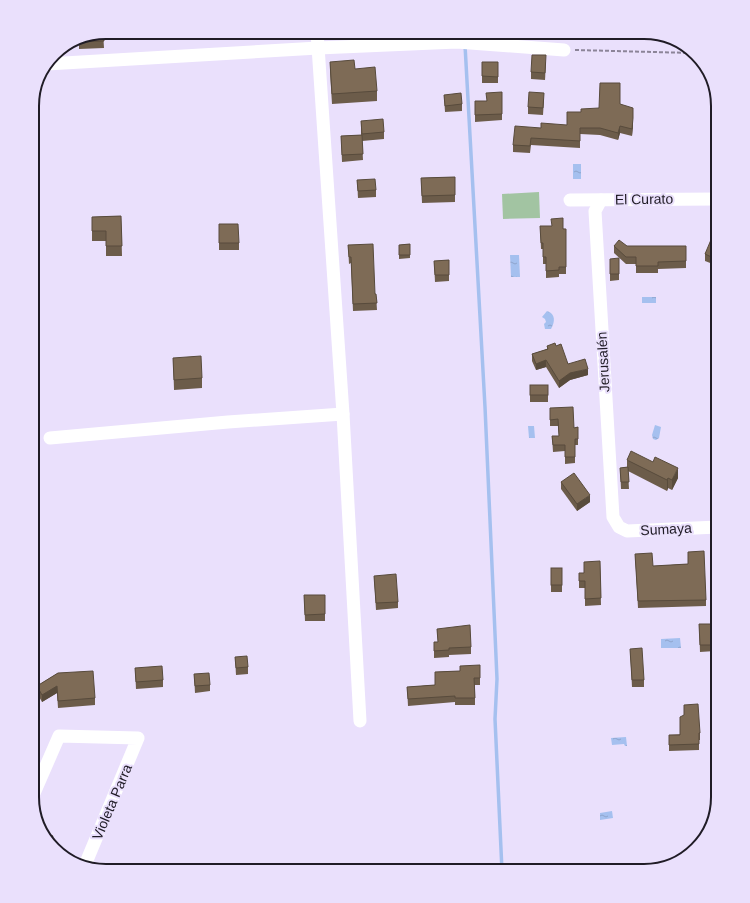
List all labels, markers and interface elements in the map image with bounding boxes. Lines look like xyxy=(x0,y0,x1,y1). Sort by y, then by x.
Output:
street label: El Curato xyxy=(615,190,674,208)
street label: Jerusalén xyxy=(593,331,613,393)
street label: Sumaya xyxy=(640,520,692,538)
street label: Violeta Parra xyxy=(89,762,135,842)

